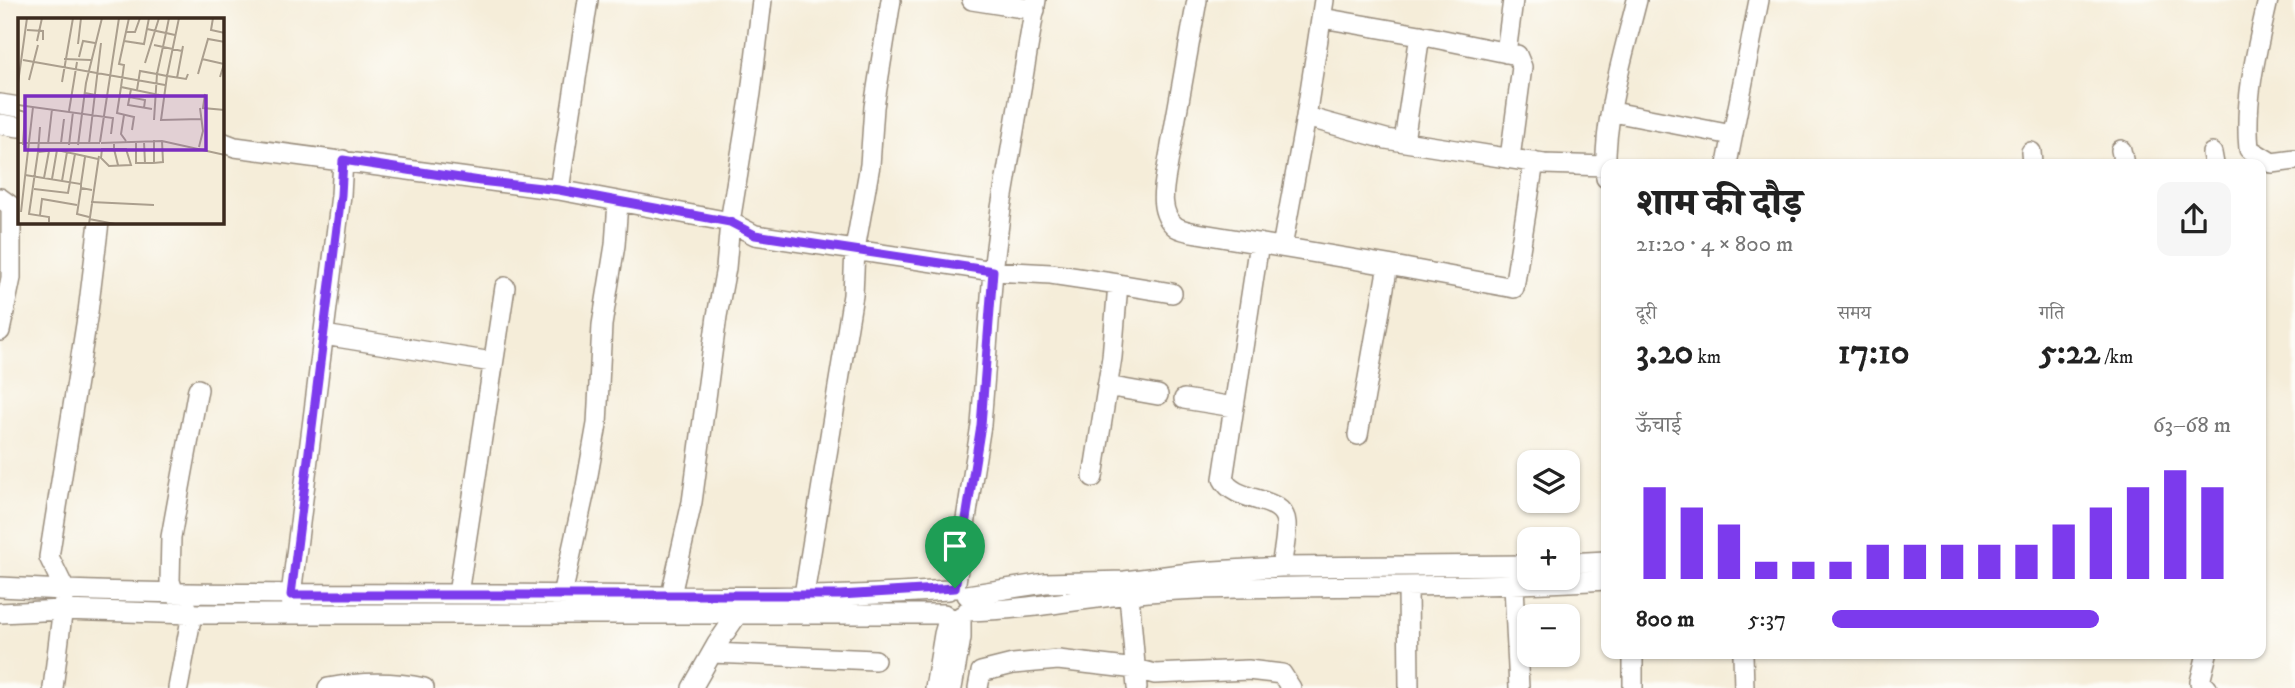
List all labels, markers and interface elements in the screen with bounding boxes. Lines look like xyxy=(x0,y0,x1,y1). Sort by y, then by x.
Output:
inset map xyxy=(18,18,224,224)
text: शाम की दौड़ xyxy=(1636,180,1802,228)
button: share xyxy=(2157,182,2231,256)
text: 21:20 · 4 × 800 m xyxy=(1636,230,1793,259)
text: दूरी xyxy=(1636,302,1657,325)
text: समय xyxy=(1838,302,1871,325)
text: गति xyxy=(2039,302,2064,325)
text: 3.20 xyxy=(1636,331,1693,375)
text: 17:10 xyxy=(1838,331,1910,375)
text: 5:22 xyxy=(2039,331,2100,375)
text: km xyxy=(1693,346,1721,369)
text: /km xyxy=(2100,346,2133,369)
text: ऊँचाई xyxy=(1636,411,1681,440)
text: 63–68 m xyxy=(2153,411,2231,440)
map controls xyxy=(1517,450,1580,667)
button: layers xyxy=(1517,450,1580,513)
pin xyxy=(925,516,985,588)
icon: arrive xyxy=(936,527,974,565)
button: + xyxy=(1517,527,1580,590)
button: − xyxy=(1517,604,1580,667)
text: 800 m xyxy=(1636,605,1694,634)
text: 5:37 xyxy=(1748,605,1786,634)

